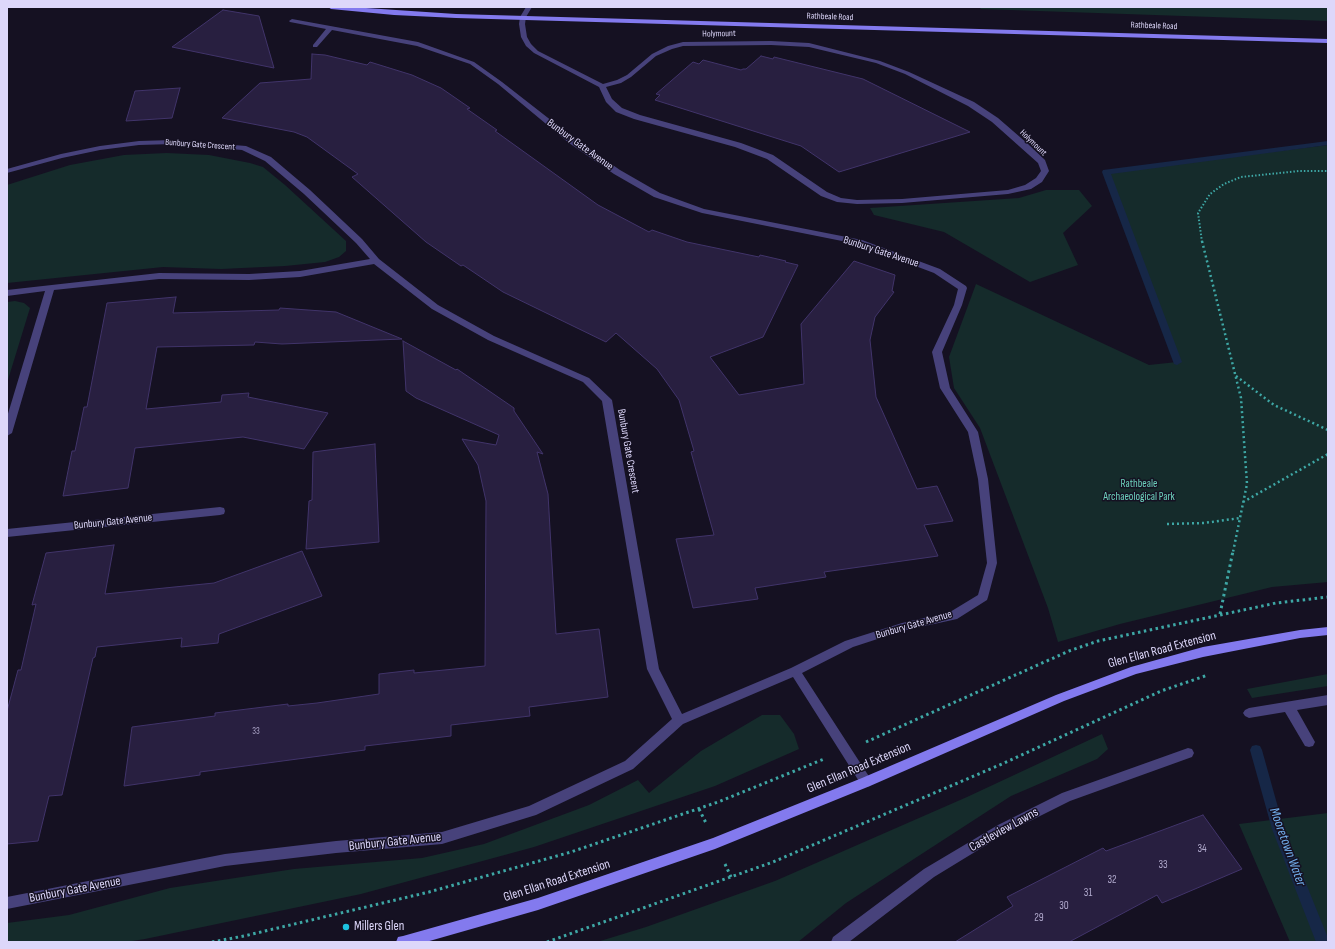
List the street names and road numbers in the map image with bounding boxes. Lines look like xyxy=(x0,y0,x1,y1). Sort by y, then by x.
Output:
street label: Rathbeale Road xyxy=(807,11,853,23)
street label: Rathbeale Road xyxy=(1131,20,1177,32)
street label: Holymount xyxy=(702,28,736,40)
street label: Bunbury Gate Avenue xyxy=(544,117,616,173)
street label: Holymount xyxy=(1017,128,1049,158)
street label: Bunbury Gate Crescent xyxy=(165,137,235,153)
street label: Bunbury Gate Avenue xyxy=(842,234,920,270)
street label: Bunbury Gate Crescent xyxy=(614,408,642,494)
street label: Bunbury Gate Avenue xyxy=(73,511,153,533)
street label: Bunbury Gate Avenue xyxy=(874,608,954,642)
street label: Glen Ellan Road Extension xyxy=(1106,628,1218,672)
street label: Glen Ellan Road Extension xyxy=(805,739,913,797)
street label: Castleview Lawns xyxy=(967,805,1041,855)
street label: Bunbury Gate Avenue xyxy=(348,829,442,855)
street label: Glen Ellan Road Extension xyxy=(502,856,612,906)
street label: Bunbury Gate Avenue xyxy=(28,873,122,907)

